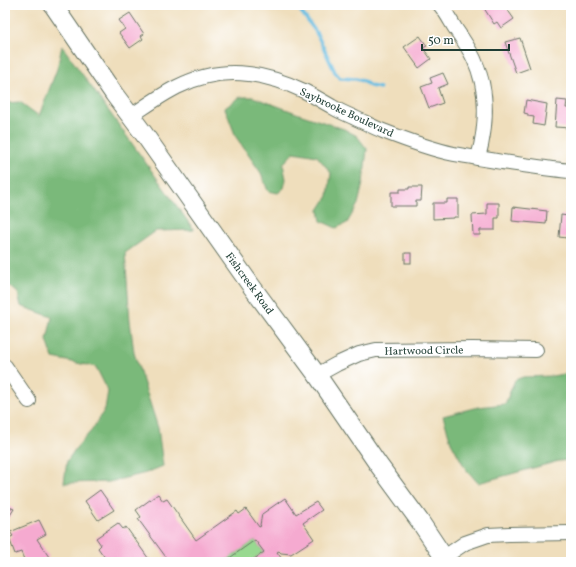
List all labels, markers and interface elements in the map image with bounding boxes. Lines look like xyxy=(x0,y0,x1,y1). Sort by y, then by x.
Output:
scale bar xyxy=(422,26,509,52)
text: 50 m xyxy=(428,33,454,49)
street label: Saybrooke Boulevard xyxy=(297,85,396,142)
street label: Fishcreek Road xyxy=(221,250,276,318)
street label: Hartwood Circle xyxy=(384,343,464,360)

